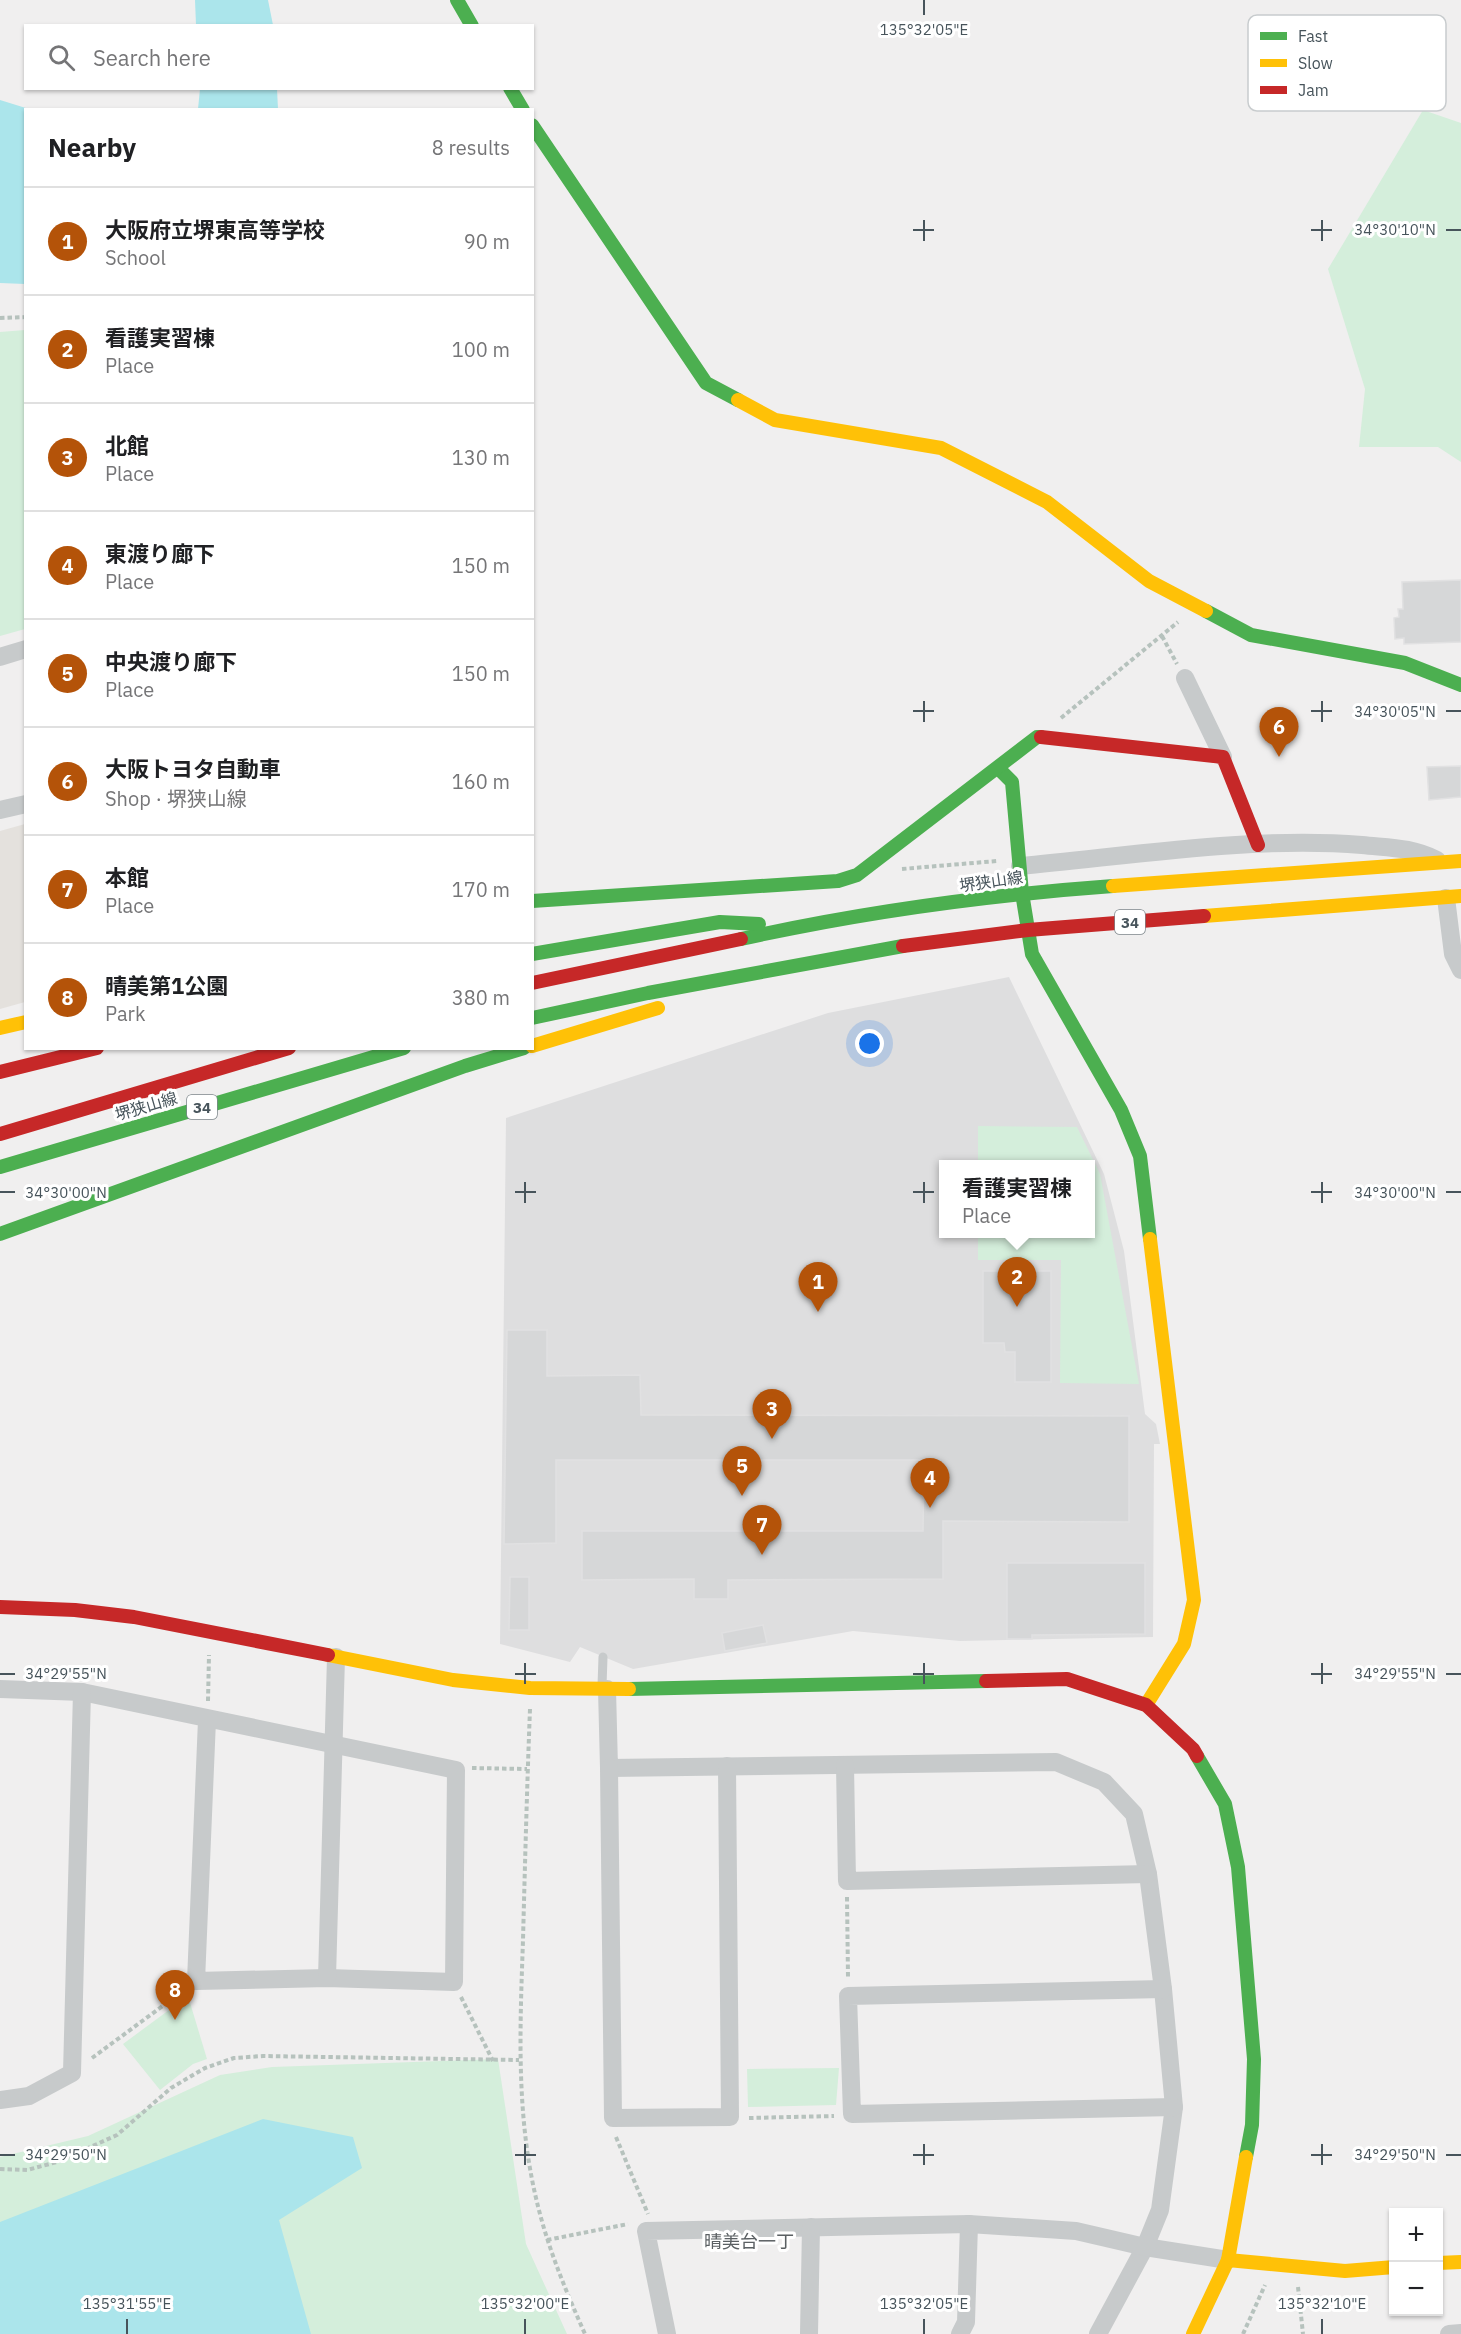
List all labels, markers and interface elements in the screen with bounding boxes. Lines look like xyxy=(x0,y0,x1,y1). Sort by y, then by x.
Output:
legend xyxy=(1248,15,1446,111)
text: 135°32'05"E xyxy=(880,20,968,39)
search box xyxy=(24,24,534,90)
text: Fast xyxy=(1298,26,1328,46)
icon: search xyxy=(45,41,78,74)
text: Search here xyxy=(93,43,211,72)
text: Slow xyxy=(1298,53,1333,73)
text: Jam xyxy=(1298,80,1329,100)
text: Nearby xyxy=(48,130,136,164)
text: 8 results xyxy=(432,134,510,161)
text: 大阪府立堺東高等学校 xyxy=(105,215,325,244)
text: 34°30'10"N xyxy=(1354,220,1436,239)
text: 1 xyxy=(62,228,74,255)
text: 90 m xyxy=(464,228,510,255)
text: School xyxy=(105,244,166,271)
text: 看護実習棟 xyxy=(105,323,215,352)
text: 2 xyxy=(62,336,74,363)
text: 100 m xyxy=(452,336,510,363)
text: Place xyxy=(105,352,154,379)
text: 北館 xyxy=(105,431,149,460)
text: 3 xyxy=(62,444,74,471)
text: 130 m xyxy=(452,444,510,471)
text: Place xyxy=(105,460,154,487)
text: 東渡り廊下 xyxy=(105,539,215,568)
text: 4 xyxy=(62,552,74,579)
text: 150 m xyxy=(452,552,510,579)
text: Place xyxy=(105,568,154,595)
text: 中央渡り廊下 xyxy=(105,647,237,676)
text: 5 xyxy=(62,660,74,687)
text: 150 m xyxy=(452,660,510,687)
text: Place xyxy=(105,676,154,703)
text: 34°30'05"N xyxy=(1354,702,1436,721)
pin: 6 xyxy=(1260,708,1298,757)
text: 大阪トヨタ自動車 xyxy=(105,754,281,783)
text: 6 xyxy=(62,768,74,795)
text: 160 m xyxy=(452,768,510,795)
text: Shop · 堺狭山線 xyxy=(105,785,247,812)
text: 本館 xyxy=(105,863,149,892)
street label: 堺狭山線 xyxy=(958,867,1024,895)
text: 7 xyxy=(62,876,74,903)
text: 170 m xyxy=(452,876,510,903)
text: Place xyxy=(105,892,154,919)
road number: 34 xyxy=(1115,910,1145,934)
text: 晴美第1公園 xyxy=(105,971,228,1000)
text: 8 xyxy=(62,984,74,1011)
text: 380 m xyxy=(452,984,510,1011)
text: Park xyxy=(105,1000,145,1027)
your location xyxy=(855,1029,884,1058)
street label: 堺狭山線 xyxy=(112,1088,180,1124)
road number: 34 xyxy=(187,1095,217,1119)
popup xyxy=(939,1160,1095,1238)
text: 看護実習棟 xyxy=(962,1173,1072,1202)
text: 34°30'00"N xyxy=(25,1183,107,1202)
text: 34°30'00"N xyxy=(1354,1183,1436,1202)
text: Place xyxy=(962,1202,1011,1229)
pin: 2 xyxy=(998,1258,1036,1307)
pin: 1 xyxy=(798,1262,838,1312)
pin: 3 xyxy=(752,1390,792,1439)
pin: 5 xyxy=(722,1446,762,1496)
pin: 4 xyxy=(910,1458,950,1508)
pin: 7 xyxy=(742,1506,782,1555)
text: 34°29'55"N xyxy=(25,1664,107,1683)
text: 34°29'55"N xyxy=(1354,1664,1436,1683)
pin: 8 xyxy=(156,1970,195,2020)
text: 34°29'50"N xyxy=(25,2145,107,2164)
text: 34°29'50"N xyxy=(1354,2145,1436,2164)
map controls xyxy=(1389,2208,1443,2316)
button: + xyxy=(1389,2208,1443,2262)
district label: 晴美台一丁 xyxy=(704,2230,794,2253)
button: − xyxy=(1389,2262,1443,2316)
text: 135°31'55"E xyxy=(83,2294,171,2313)
text: 135°32'00"E xyxy=(481,2294,569,2313)
text: 135°32'05"E xyxy=(880,2294,968,2313)
text: 135°32'10"E xyxy=(1278,2294,1366,2313)

